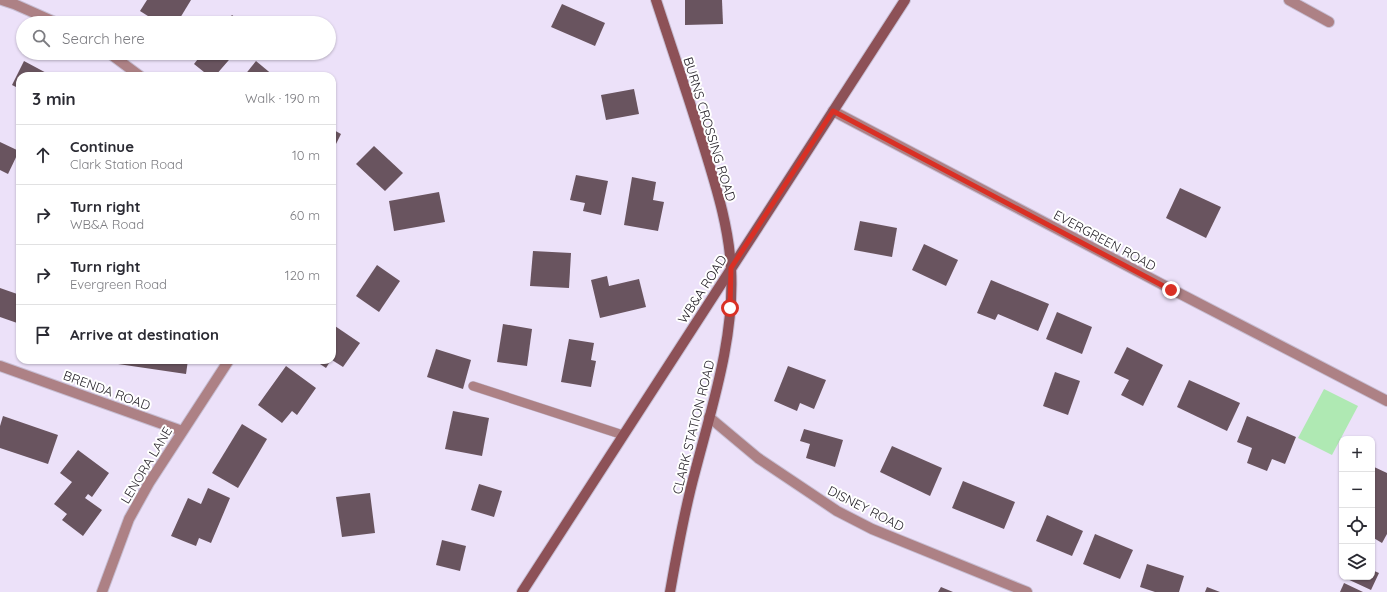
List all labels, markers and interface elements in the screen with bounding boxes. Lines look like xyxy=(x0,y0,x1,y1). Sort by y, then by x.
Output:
search box xyxy=(16,16,336,60)
icon: search xyxy=(30,27,52,49)
text: Search here xyxy=(62,29,145,48)
street label: BURNS CROSSING ROAD xyxy=(680,55,740,203)
text: 3 min xyxy=(32,88,76,109)
text: Walk · 190 m xyxy=(245,90,320,106)
text: Continue xyxy=(70,137,134,156)
icon: ahead xyxy=(32,144,54,166)
text: 10 m xyxy=(292,147,320,163)
text: Clark Station Road xyxy=(70,156,183,172)
text: Turn right xyxy=(70,197,141,216)
icon: right xyxy=(32,204,54,226)
street label: EVERGREEN ROAD xyxy=(1051,206,1159,274)
text: 60 m xyxy=(290,207,320,223)
text: WB&A Road xyxy=(70,216,144,232)
street label: WB&A ROAD xyxy=(674,252,730,326)
text: Turn right xyxy=(70,257,141,276)
icon: right xyxy=(32,264,54,286)
text: 120 m xyxy=(285,267,320,283)
text: Evergreen Road xyxy=(70,276,167,292)
route end xyxy=(1162,281,1180,299)
route start xyxy=(721,299,739,317)
icon: arrive xyxy=(32,324,54,346)
text: Arrive at destination xyxy=(70,325,219,344)
street label: CLARK STATION ROAD xyxy=(669,358,717,496)
street label: BRENDA ROAD xyxy=(61,367,153,413)
street label: LENORA LANE xyxy=(117,424,175,506)
map controls xyxy=(1339,436,1375,580)
button: + xyxy=(1339,436,1375,472)
button: − xyxy=(1339,472,1375,508)
street label: DISNEY ROAD xyxy=(825,482,907,534)
button: locate xyxy=(1339,508,1375,544)
button: layers xyxy=(1339,544,1375,580)

